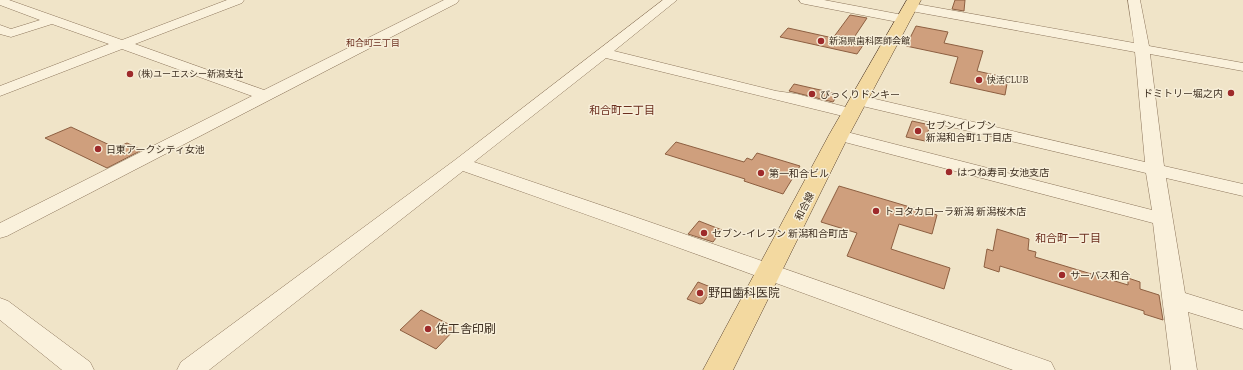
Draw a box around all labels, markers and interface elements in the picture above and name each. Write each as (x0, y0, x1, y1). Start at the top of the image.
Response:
place label: 新潟県歯科医師会館 (829, 35, 910, 46)
marker: 新潟県歯科医師会館 (816, 36, 826, 46)
district label: 和合町三丁目 (346, 37, 400, 48)
place label: (株)ユーエスシー新潟支社 (138, 68, 243, 79)
marker: (株)ユーエスシー新潟支社 (125, 69, 135, 79)
place label: 快活CLUB (987, 74, 1029, 85)
marker: 快活CLUB (974, 75, 984, 85)
place label: ドミトリー堀之内 (1143, 87, 1223, 100)
place label: びっくりドンキー (820, 88, 900, 101)
marker: ドミトリー堀之内 (1226, 88, 1236, 98)
marker: びっくりドンキー (807, 89, 817, 99)
district label: 和合町二丁目 (589, 103, 655, 117)
place label: セブンイレブン 新潟和合町1丁目店 (926, 119, 1012, 144)
marker: セブンイレブン 新潟和合町1丁目店 (913, 126, 923, 136)
place label: 日東アークシティ女池 (106, 143, 205, 156)
marker: 日東アークシティ女池 (93, 144, 103, 154)
place label: はつね寿司 女池支店 (957, 166, 1049, 179)
place label: 第一和合ビル (769, 167, 829, 180)
marker: はつね寿司 女池支店 (944, 167, 954, 177)
marker: 第一和合ビル (756, 168, 766, 178)
street label: 和合線 (792, 190, 817, 223)
place label: トヨタカローラ新潟 新潟桜木店 (884, 205, 1026, 218)
marker: トヨタカローラ新潟 新潟桜木店 (871, 206, 881, 216)
place label: セブン-イレブン 新潟和合町店 (712, 227, 848, 240)
marker: セブン-イレブン 新潟和合町店 (699, 228, 709, 238)
district label: 和合町一丁目 (1035, 231, 1101, 245)
place label: サーパス和合 (1070, 269, 1130, 282)
marker: サーパス和合 (1057, 270, 1067, 280)
place label: 野田歯科医院 (708, 285, 780, 300)
marker: 野田歯科医院 (695, 288, 705, 298)
place label: 佑工舎印刷 (436, 321, 496, 336)
marker: 佑工舎印刷 (423, 324, 433, 334)

